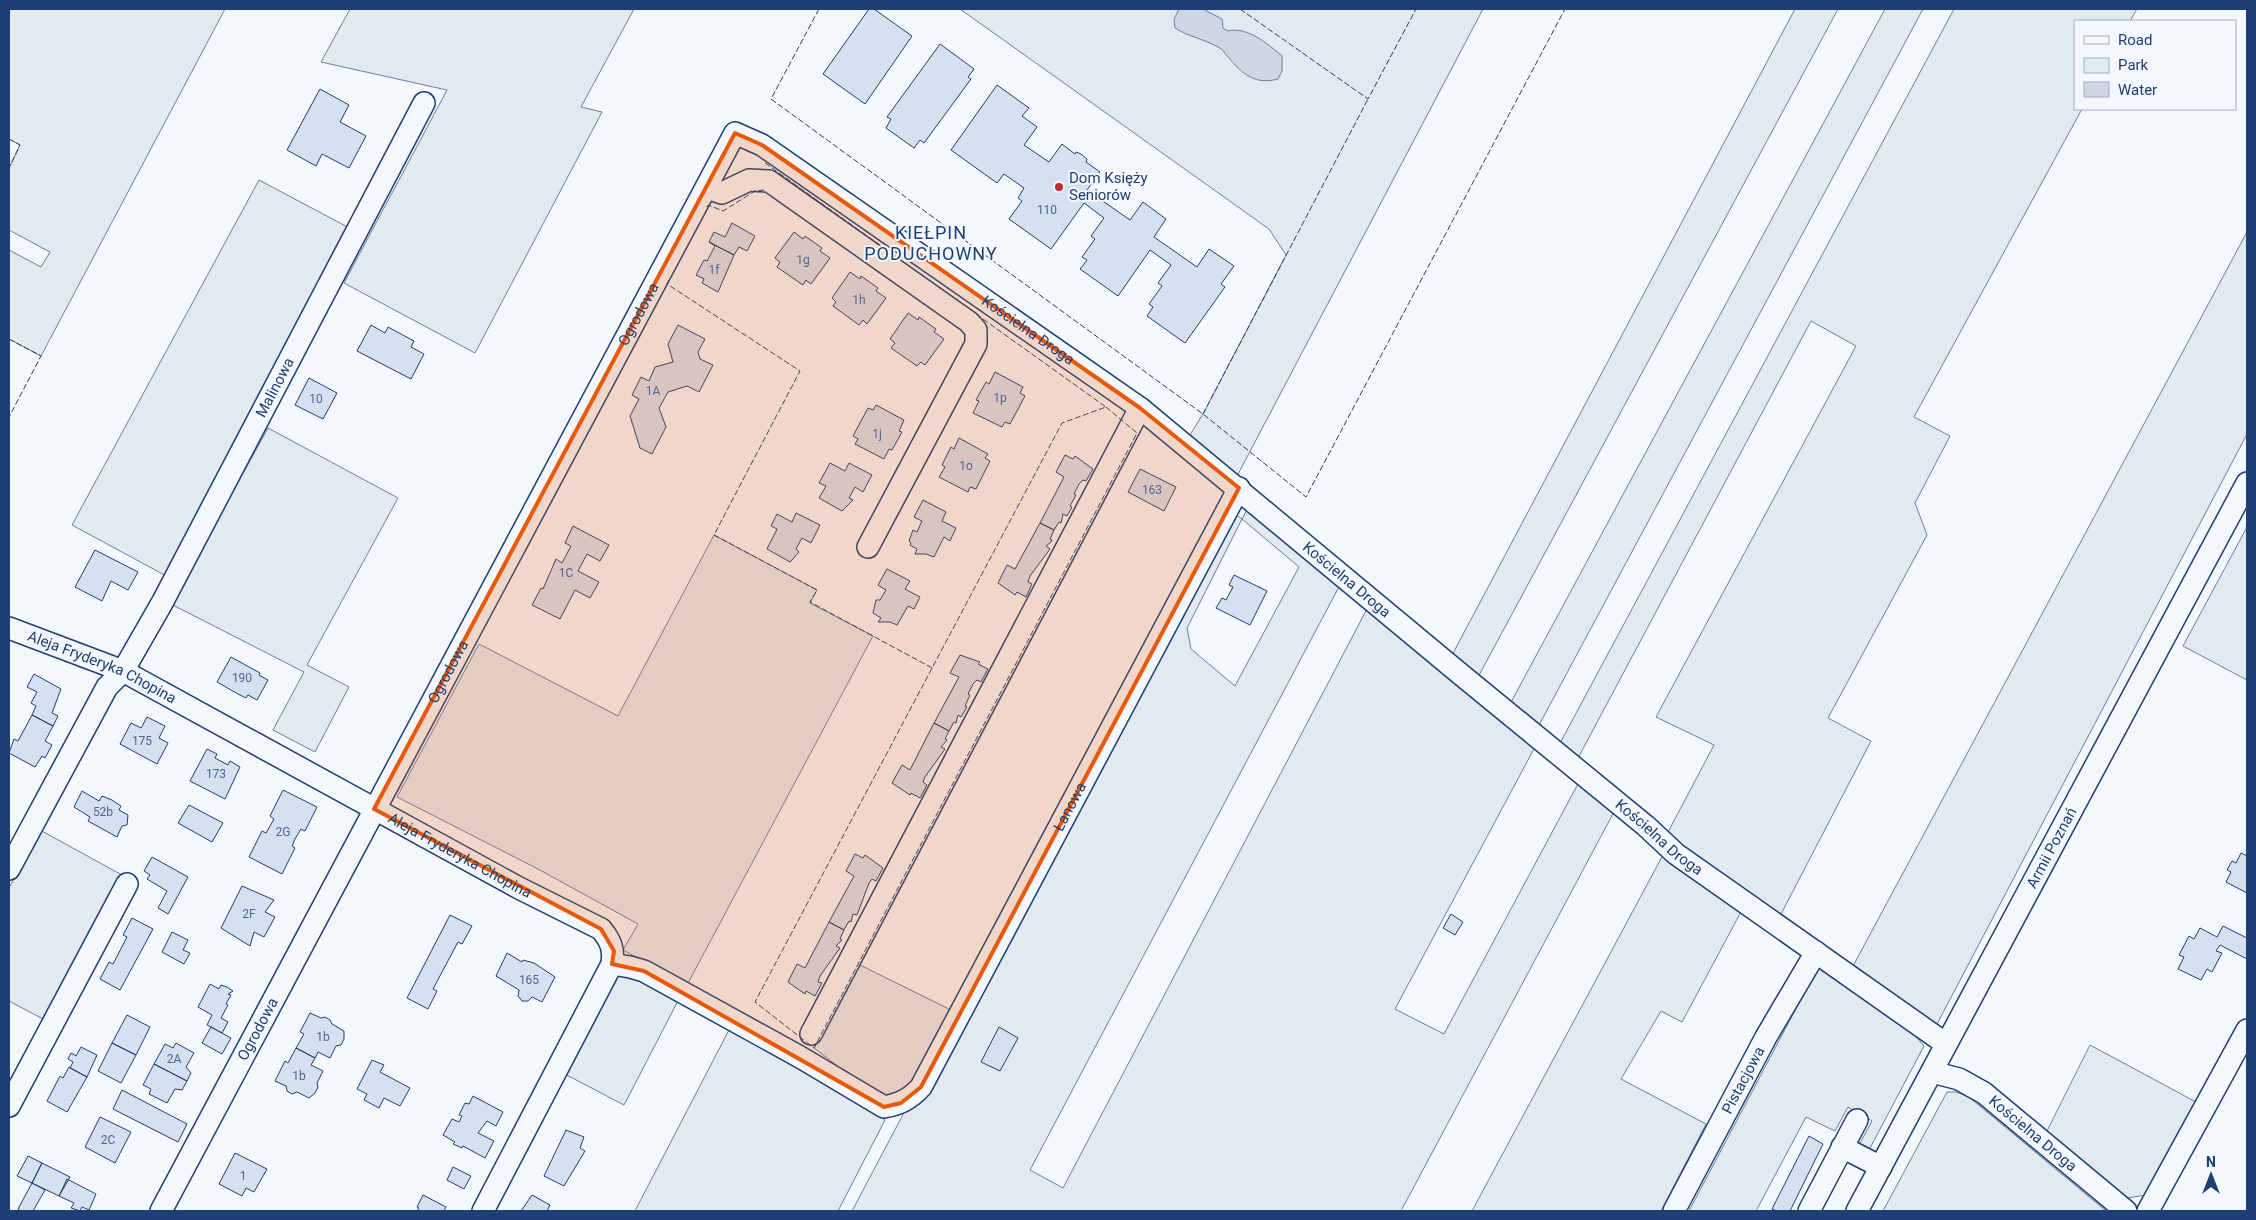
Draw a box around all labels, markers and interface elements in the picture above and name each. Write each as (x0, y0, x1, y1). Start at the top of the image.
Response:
legend (2074, 20, 2236, 110)
text: Road (2118, 31, 2152, 49)
text: Park (2118, 56, 2149, 74)
text: Water (2118, 81, 2157, 99)
place label: Dom Księży Seniorów (1069, 169, 1148, 204)
marker: Dom Księży Seniorów (1053, 181, 1065, 193)
house number: 110 (1037, 203, 1057, 217)
district label: KIEŁPIN PODUCHOWNY (864, 222, 998, 264)
house number: 1g (796, 253, 810, 267)
house number: 1f (709, 263, 720, 277)
street label: Ogrodowa (614, 280, 663, 349)
street label: Kościelna Droga (978, 292, 1078, 369)
house number: 1h (852, 293, 866, 307)
street label: Malinowa (252, 355, 298, 420)
house number: 1A (646, 384, 660, 398)
house number: 1p (993, 391, 1007, 405)
house number: 10 (309, 392, 323, 406)
house number: 1j (872, 427, 882, 441)
house number: 1o (959, 459, 973, 473)
house number: 163 (1142, 483, 1162, 497)
street label: Kościelna Droga (1299, 538, 1394, 621)
house number: 1C (559, 566, 573, 580)
street label: Aleja Fryderyka Chopina (25, 627, 180, 707)
street label: Ogrodowa (424, 637, 472, 706)
house number: 190 (232, 671, 252, 685)
house number: 175 (132, 734, 152, 748)
house number: 173 (206, 767, 226, 781)
street label: Łanowa (1050, 779, 1090, 834)
street label: Kościelna Droga (1612, 796, 1706, 879)
street label: Armii Poznań (2023, 804, 2081, 891)
house number: 52b (93, 805, 113, 819)
street label: Aleja Fryderyka Chopina (385, 809, 535, 902)
house number: 2G (276, 825, 290, 839)
house number: 2F (242, 907, 256, 921)
house number: 165 (519, 973, 539, 987)
street label: Ogrodowa (234, 995, 282, 1064)
house number: 1b (316, 1030, 330, 1044)
street label: Pistacjowa (1718, 1043, 1768, 1117)
house number: 2A (167, 1052, 181, 1066)
house number: 1b (292, 1069, 306, 1083)
street label: Kościelna Droga (1985, 1092, 2080, 1175)
house number: 2C (101, 1133, 115, 1147)
north arrow (2186, 1150, 2236, 1200)
text: N (2206, 1154, 2216, 1170)
house number: 1 (240, 1169, 246, 1183)

